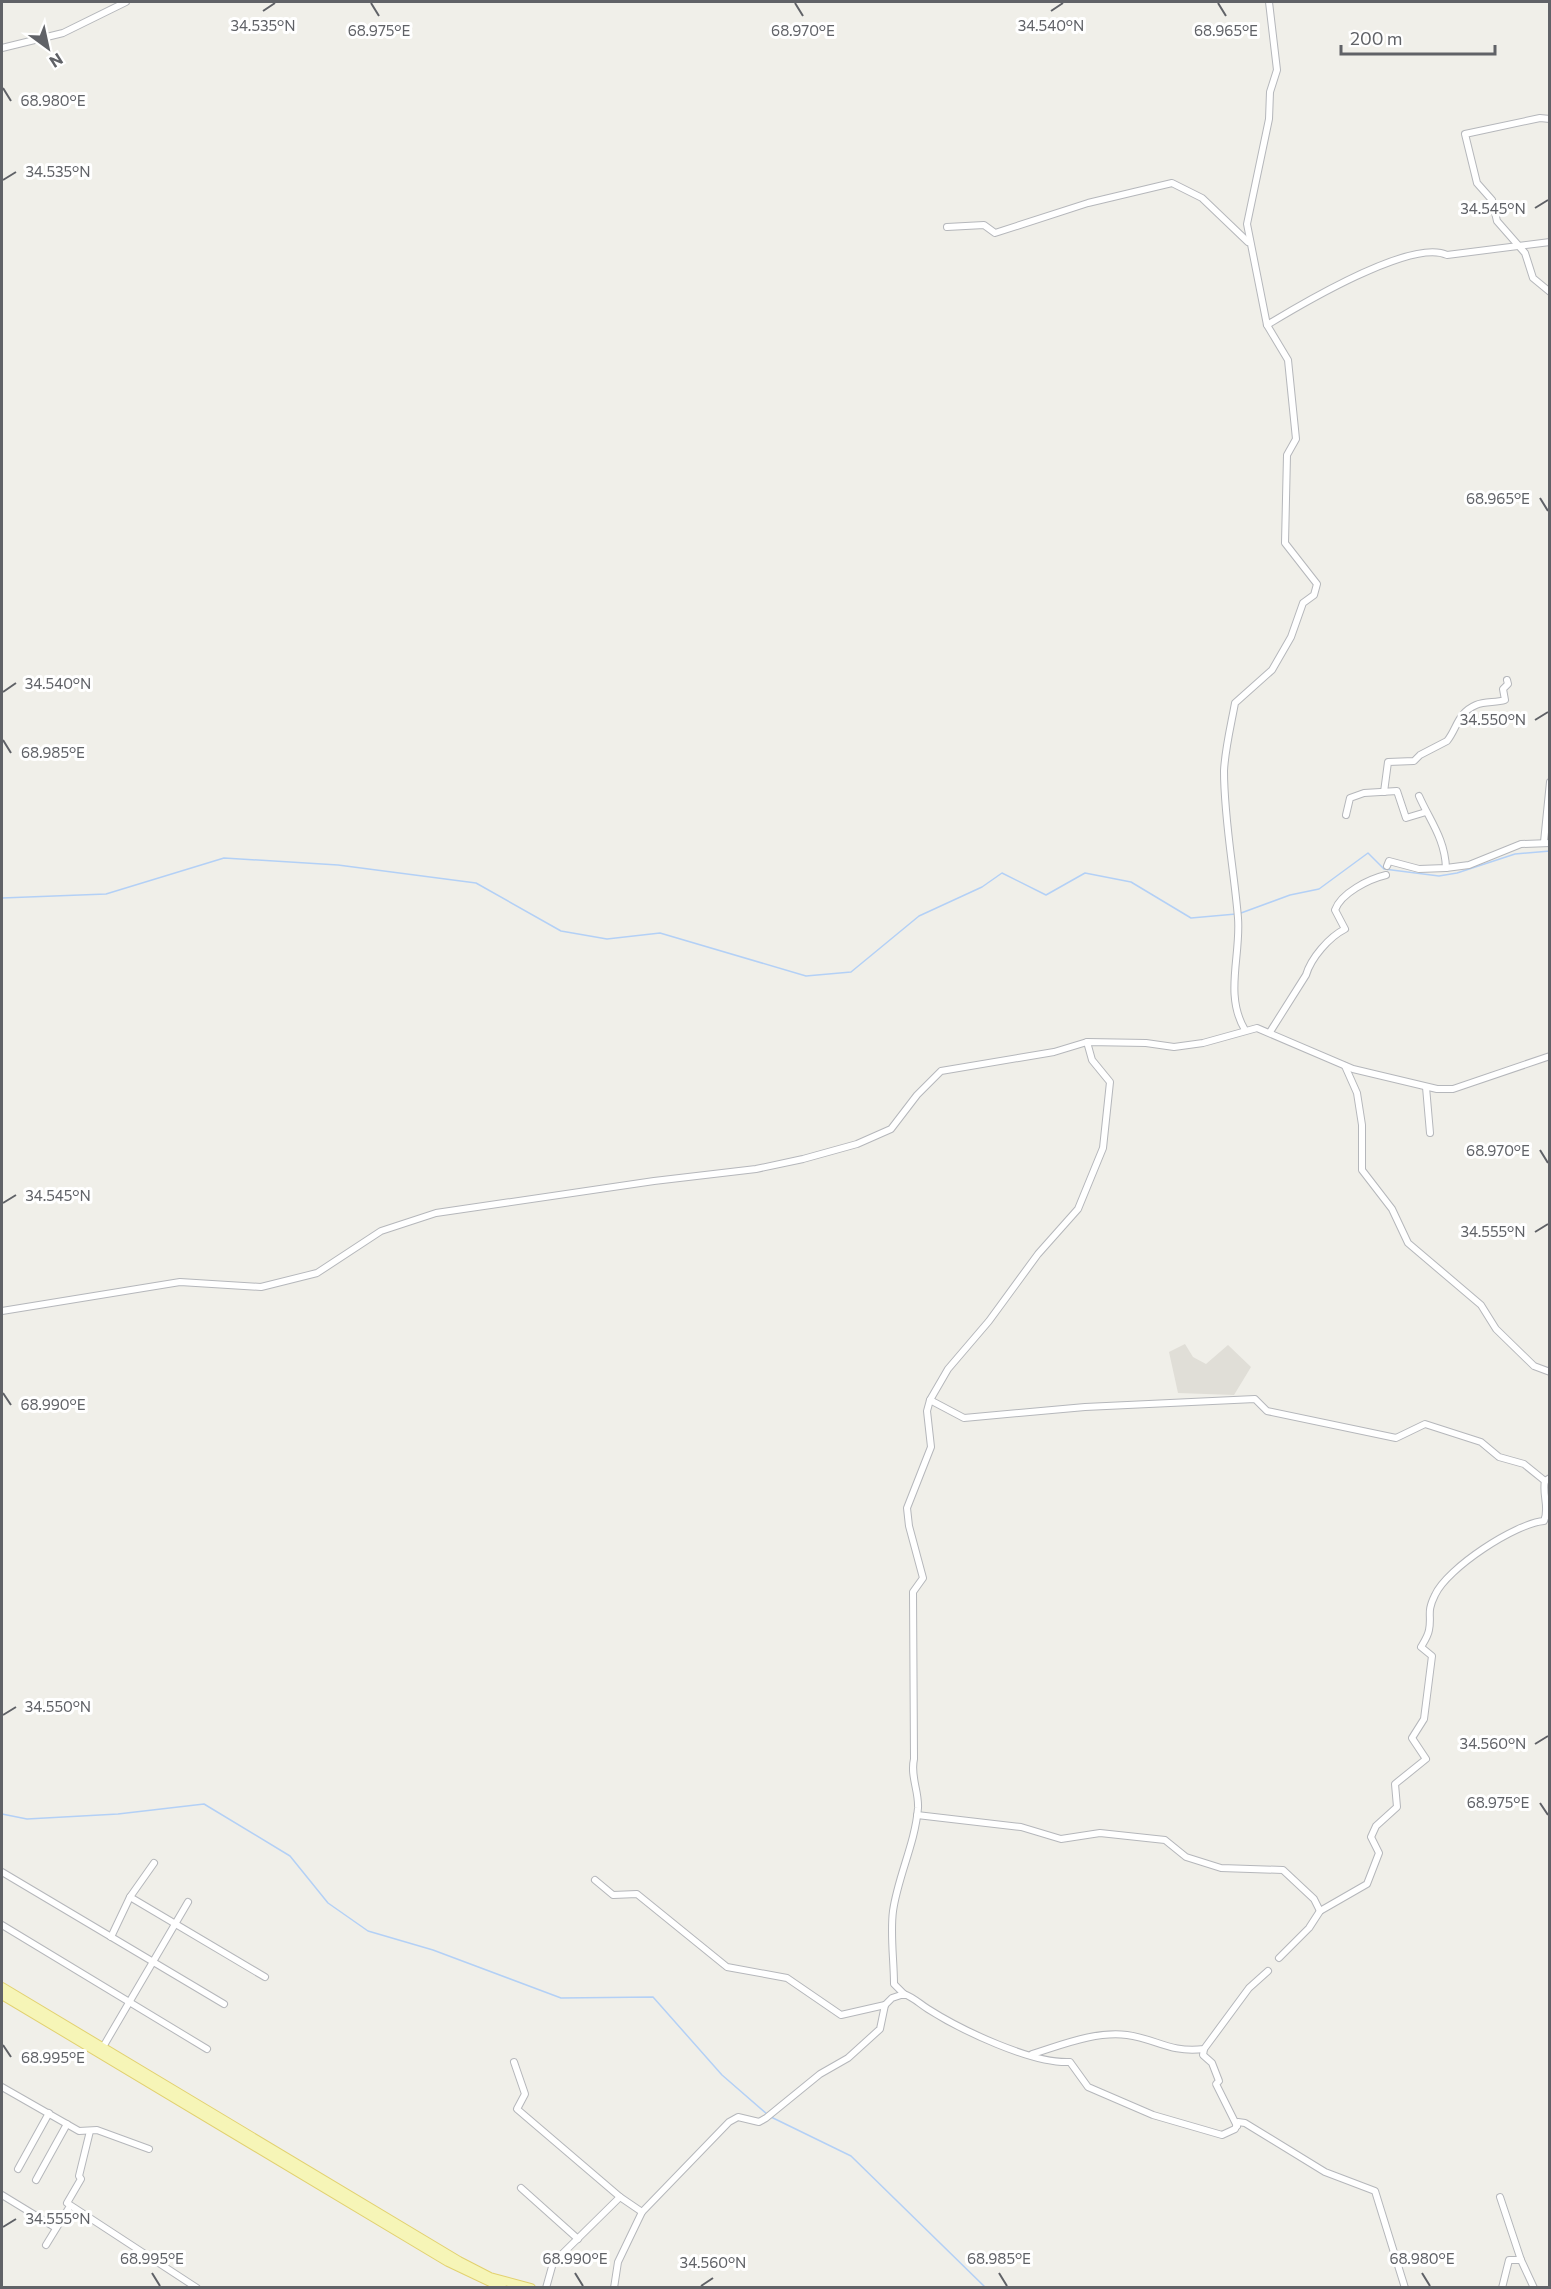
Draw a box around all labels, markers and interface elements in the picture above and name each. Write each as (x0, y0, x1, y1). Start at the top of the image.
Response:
text: 34.535°N (230, 16, 296, 34)
text: 34.540°N (1018, 16, 1084, 34)
north arrow (18, 18, 78, 78)
scale bar (1341, 18, 1496, 56)
text: 68.975°E (348, 21, 410, 39)
text: 68.970°E (771, 21, 835, 39)
text: 68.965°E (1194, 21, 1258, 39)
text: 200 m (1350, 27, 1403, 49)
text: N (46, 50, 67, 72)
text: 68.980°E (20, 91, 86, 109)
text: 34.535°N (25, 162, 91, 180)
text: 34.545°N (1460, 199, 1526, 217)
text: 68.965°E (1466, 489, 1530, 507)
text: 34.540°N (25, 674, 91, 692)
text: 34.550°N (1460, 710, 1526, 728)
text: 68.985°E (21, 743, 85, 761)
text: 68.970°E (1466, 1141, 1530, 1159)
text: 34.545°N (25, 1186, 91, 1204)
text: 34.555°N (1460, 1222, 1526, 1240)
text: 68.990°E (20, 1395, 86, 1413)
text: 34.550°N (25, 1697, 91, 1715)
text: 34.560°N (1460, 1734, 1526, 1752)
text: 68.975°E (1467, 1793, 1529, 1811)
text: 68.995°E (21, 2048, 85, 2066)
text: 34.555°N (25, 2209, 91, 2227)
text: 68.995°E (120, 2249, 184, 2267)
text: 68.990°E (542, 2249, 608, 2267)
text: 68.985°E (967, 2249, 1031, 2267)
text: 68.980°E (1389, 2249, 1455, 2267)
text: 34.560°N (680, 2253, 746, 2271)

